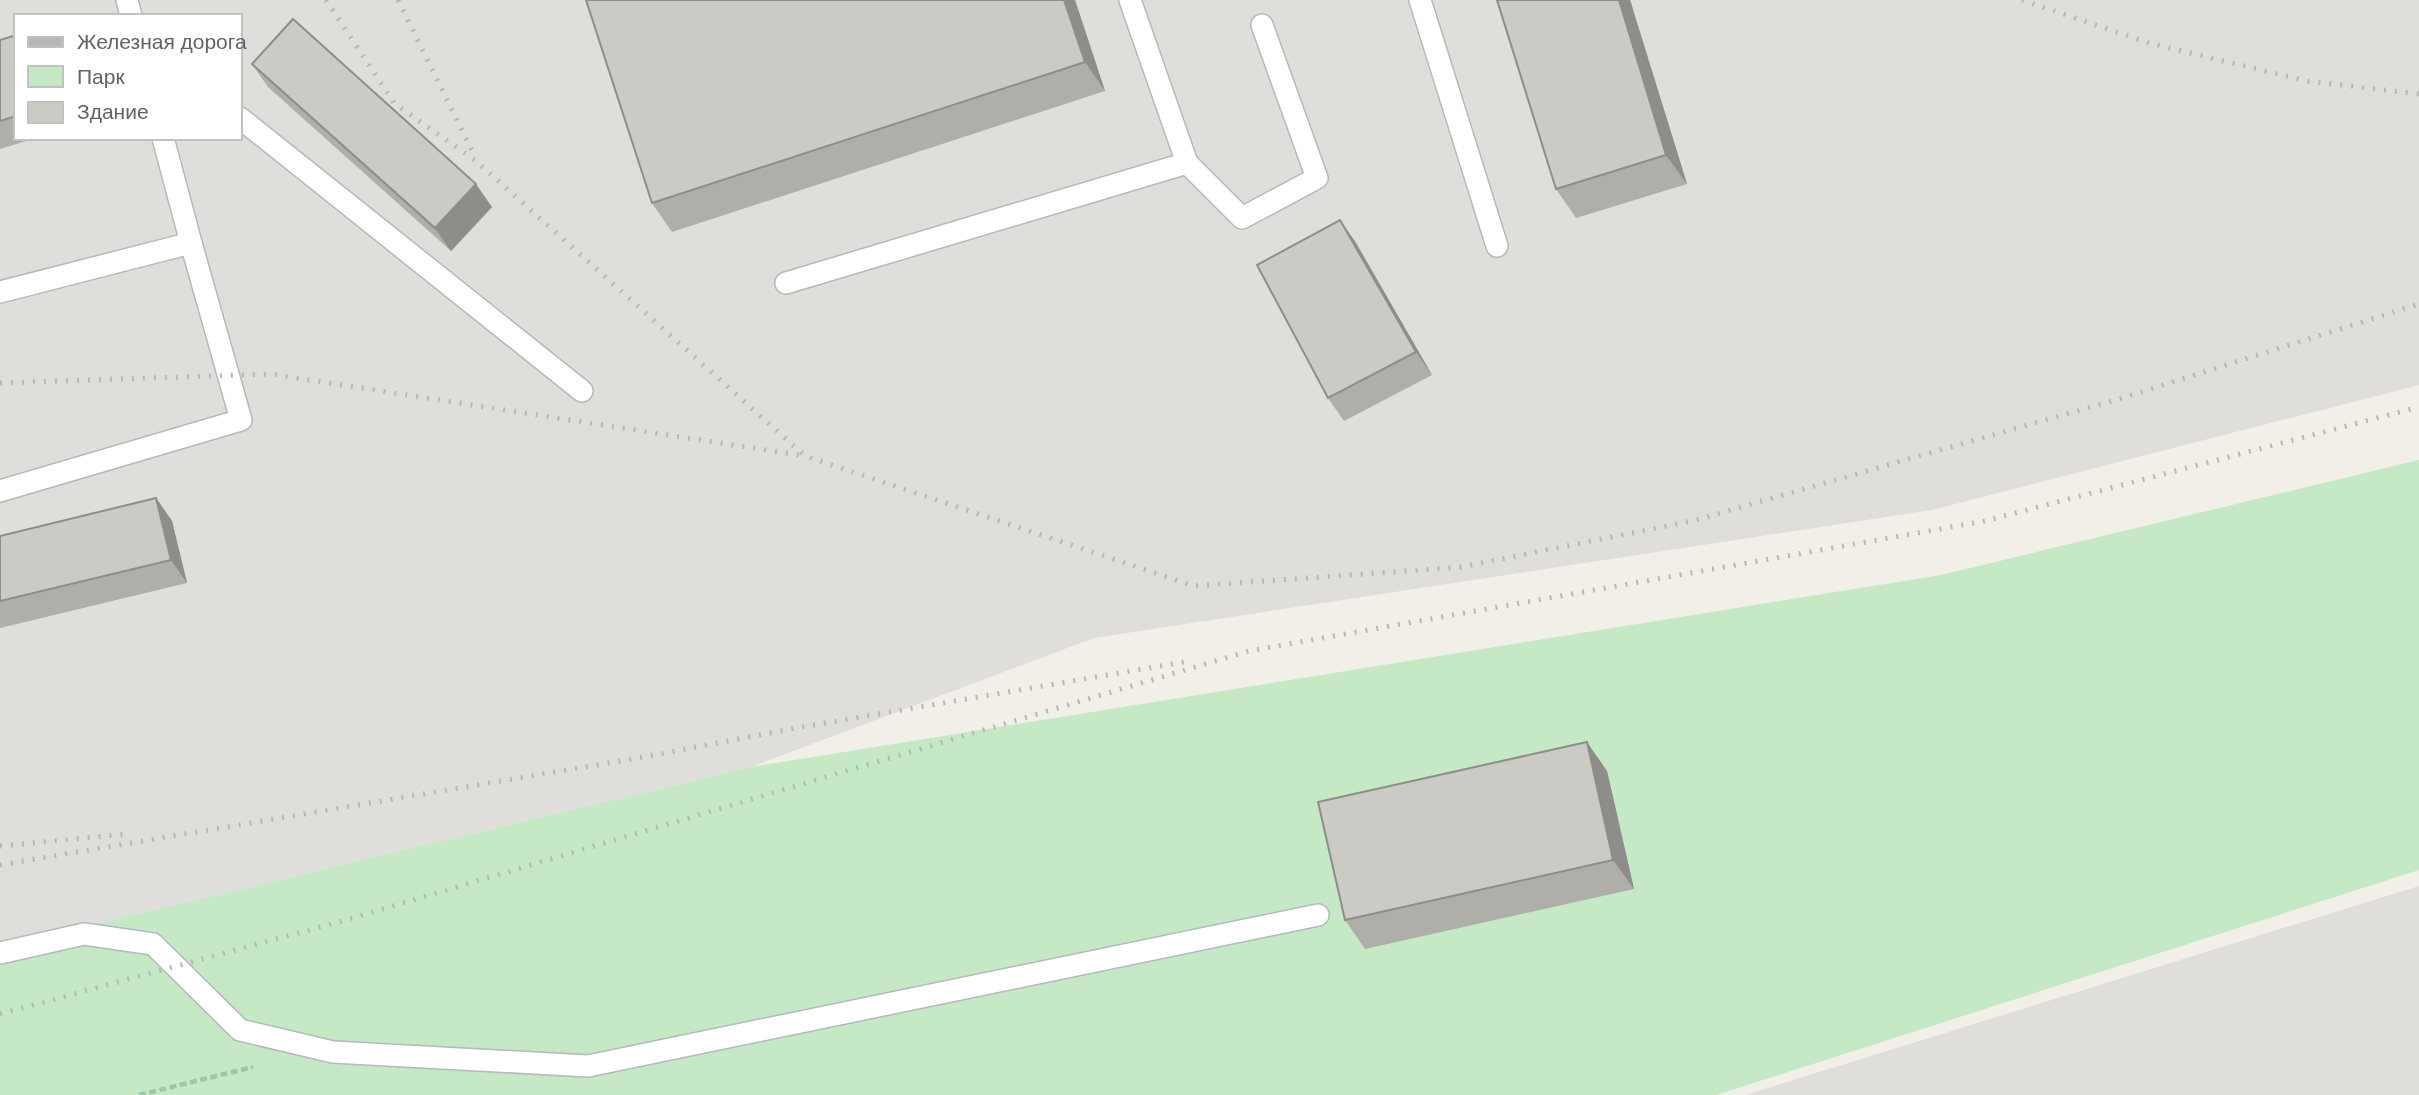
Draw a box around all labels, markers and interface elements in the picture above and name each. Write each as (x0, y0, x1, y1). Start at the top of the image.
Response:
legend (14, 14, 242, 140)
text: Железная дорога (77, 28, 247, 56)
text: Парк (77, 63, 125, 91)
text: Здание (77, 98, 149, 126)

